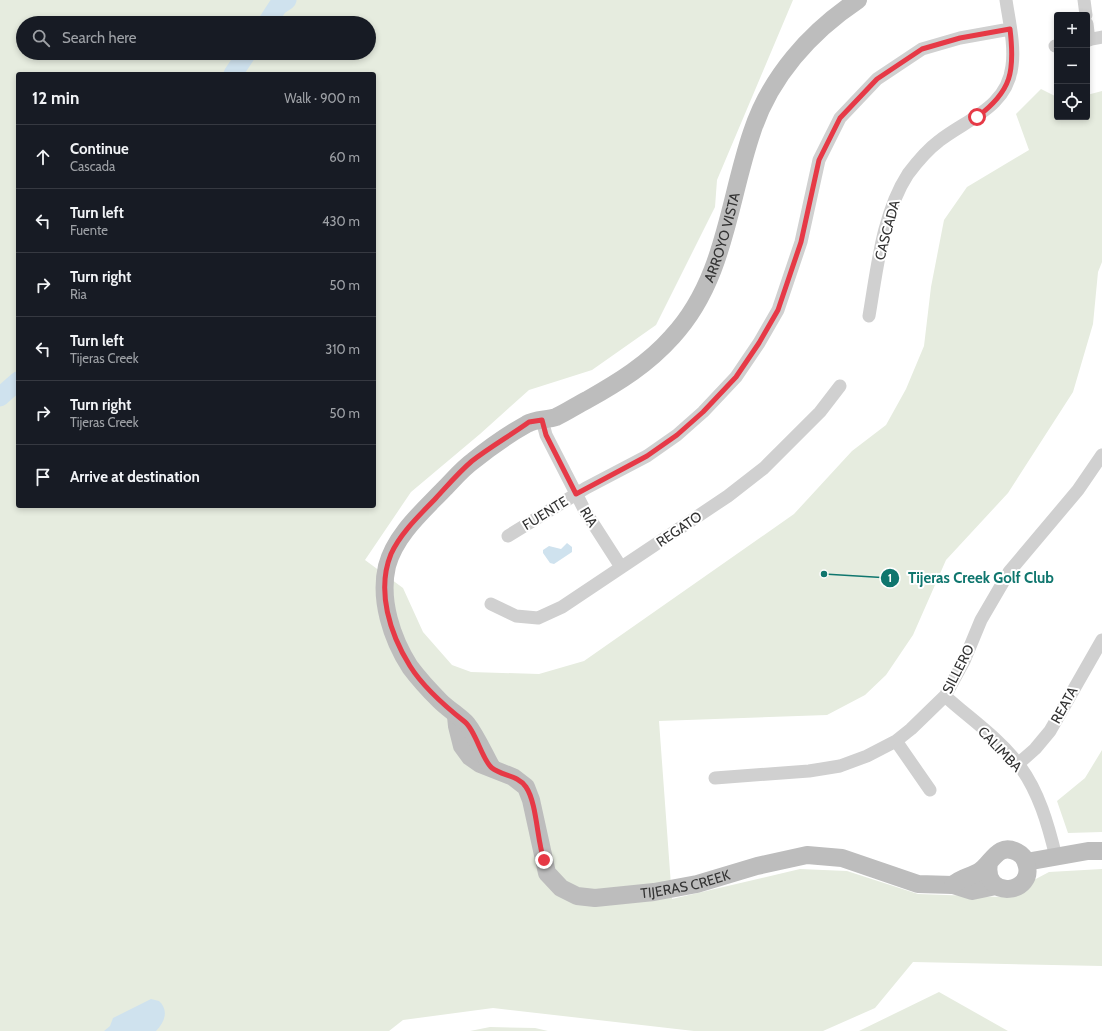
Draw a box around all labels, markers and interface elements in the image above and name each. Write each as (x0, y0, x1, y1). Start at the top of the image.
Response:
map controls (1054, 12, 1090, 120)
button: + (1054, 12, 1090, 48)
search box (16, 16, 376, 60)
icon: search (30, 27, 52, 49)
text: Search here (62, 29, 137, 47)
button: − (1054, 48, 1090, 84)
button: locate (1054, 84, 1090, 120)
text: 12 min (32, 88, 79, 108)
text: Walk · 900 m (284, 90, 360, 106)
route start (968, 108, 986, 126)
text: Continue (70, 140, 129, 158)
icon: ahead (32, 146, 54, 168)
text: 60 m (329, 149, 360, 165)
text: Cascada (70, 158, 115, 174)
street label: ARROYO VISTA (700, 190, 744, 285)
street label: CASCADA (870, 198, 904, 262)
text: Turn left (70, 204, 124, 222)
icon: left (32, 210, 54, 232)
text: 430 m (322, 213, 360, 229)
text: Fuente (70, 222, 108, 238)
text: Turn right (70, 268, 131, 286)
icon: right (32, 274, 54, 296)
text: 50 m (330, 277, 360, 293)
text: Ria (70, 286, 87, 302)
text: Turn left (70, 332, 124, 350)
icon: left (32, 338, 54, 360)
text: 310 m (325, 341, 360, 357)
text: Tijeras Creek (70, 350, 139, 366)
text: Turn right (70, 396, 131, 414)
icon: right (32, 402, 54, 424)
text: 50 m (330, 405, 360, 421)
text: Tijeras Creek (70, 414, 139, 430)
icon: arrive (32, 466, 54, 488)
text: Arrive at destination (70, 468, 200, 486)
street label: FUENTE (519, 492, 571, 534)
street label: RIA (576, 504, 602, 531)
street label: REGATO (653, 507, 705, 551)
callout: Tijeras Creek Golf Club (880, 565, 1062, 592)
text: Tijeras Creek Golf Club (908, 569, 1054, 587)
text: 1 (888, 570, 892, 585)
street label: SILLERO (938, 641, 978, 697)
street label: REATA (1047, 683, 1082, 727)
street label: CALIMBA (974, 723, 1026, 776)
route end (535, 851, 553, 869)
street label: TIJERAS CREEK (640, 866, 732, 902)

